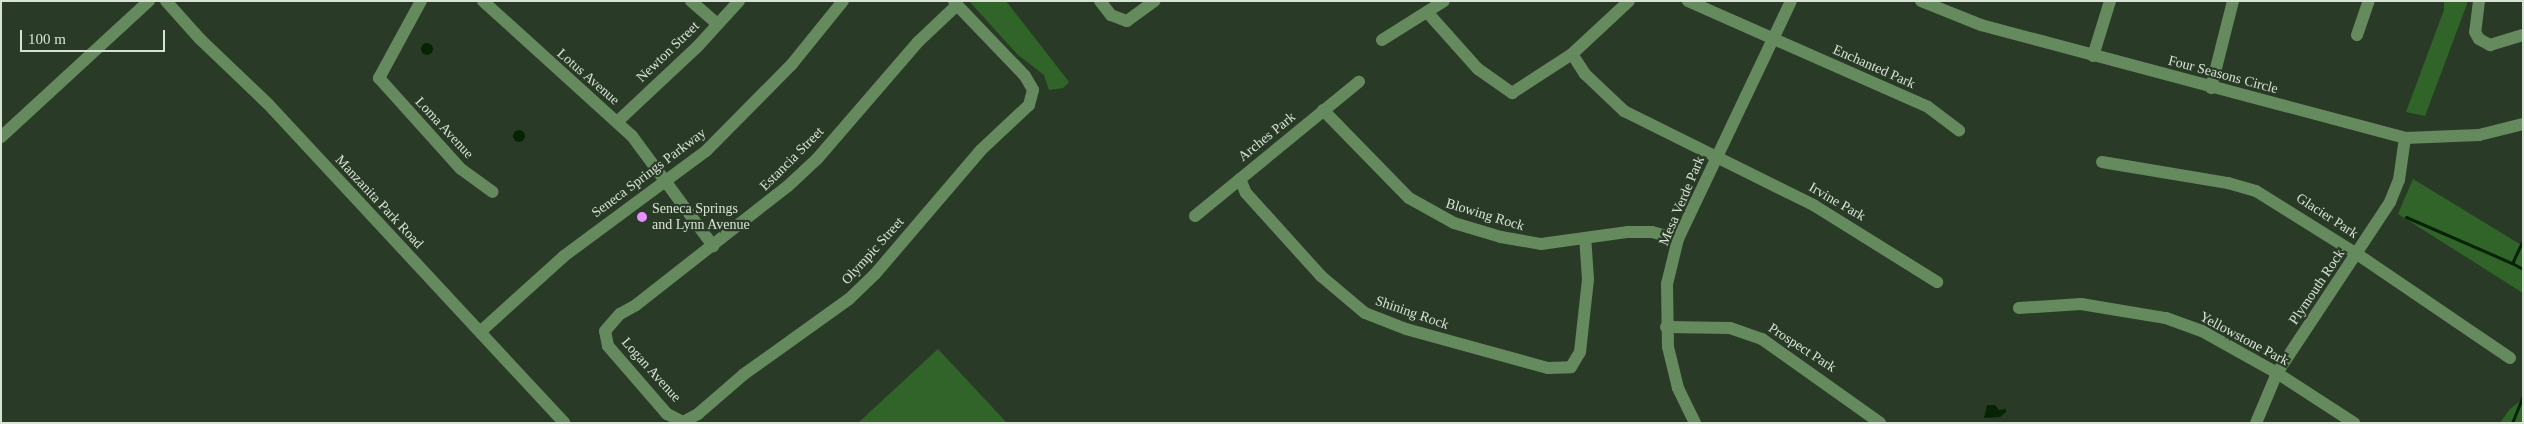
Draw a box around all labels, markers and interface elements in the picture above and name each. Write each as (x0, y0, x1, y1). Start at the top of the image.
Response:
street label: Newton Street (633, 18, 703, 86)
scale bar (22, 20, 168, 52)
text: 100 m (28, 31, 66, 47)
street label: Enchanted Park (1830, 41, 1918, 93)
street label: Lotus Avenue (553, 45, 623, 109)
street label: Four Seasons Circle (2166, 52, 2280, 98)
street label: Loma Avenue (411, 94, 477, 162)
street label: Arches Park (1235, 109, 1299, 165)
street label: Estancia Street (757, 124, 827, 194)
street label: Seneca Springs Parkway (589, 125, 709, 221)
street label: Manzanita Park Road (331, 152, 427, 252)
street label: Mesa Verde Park (1656, 154, 1708, 248)
street label: Irvine Park (1806, 179, 1868, 225)
street label: Glacier Park (2293, 190, 2361, 242)
street label: Blowing Rock (1444, 195, 1526, 235)
place label: Seneca Springs and Lynn Avenue (652, 201, 750, 233)
marker: Seneca Springs and Lynn Avenue (636, 211, 648, 223)
street label: Olympic Street (838, 214, 908, 288)
street label: Plymouth Rock (2286, 246, 2348, 328)
street label: Shining Rock (1373, 293, 1451, 333)
street label: Yellowstone Park (2197, 308, 2291, 370)
street label: Prospect Park (1765, 320, 1839, 376)
street label: Logan Avenue (617, 334, 685, 406)

